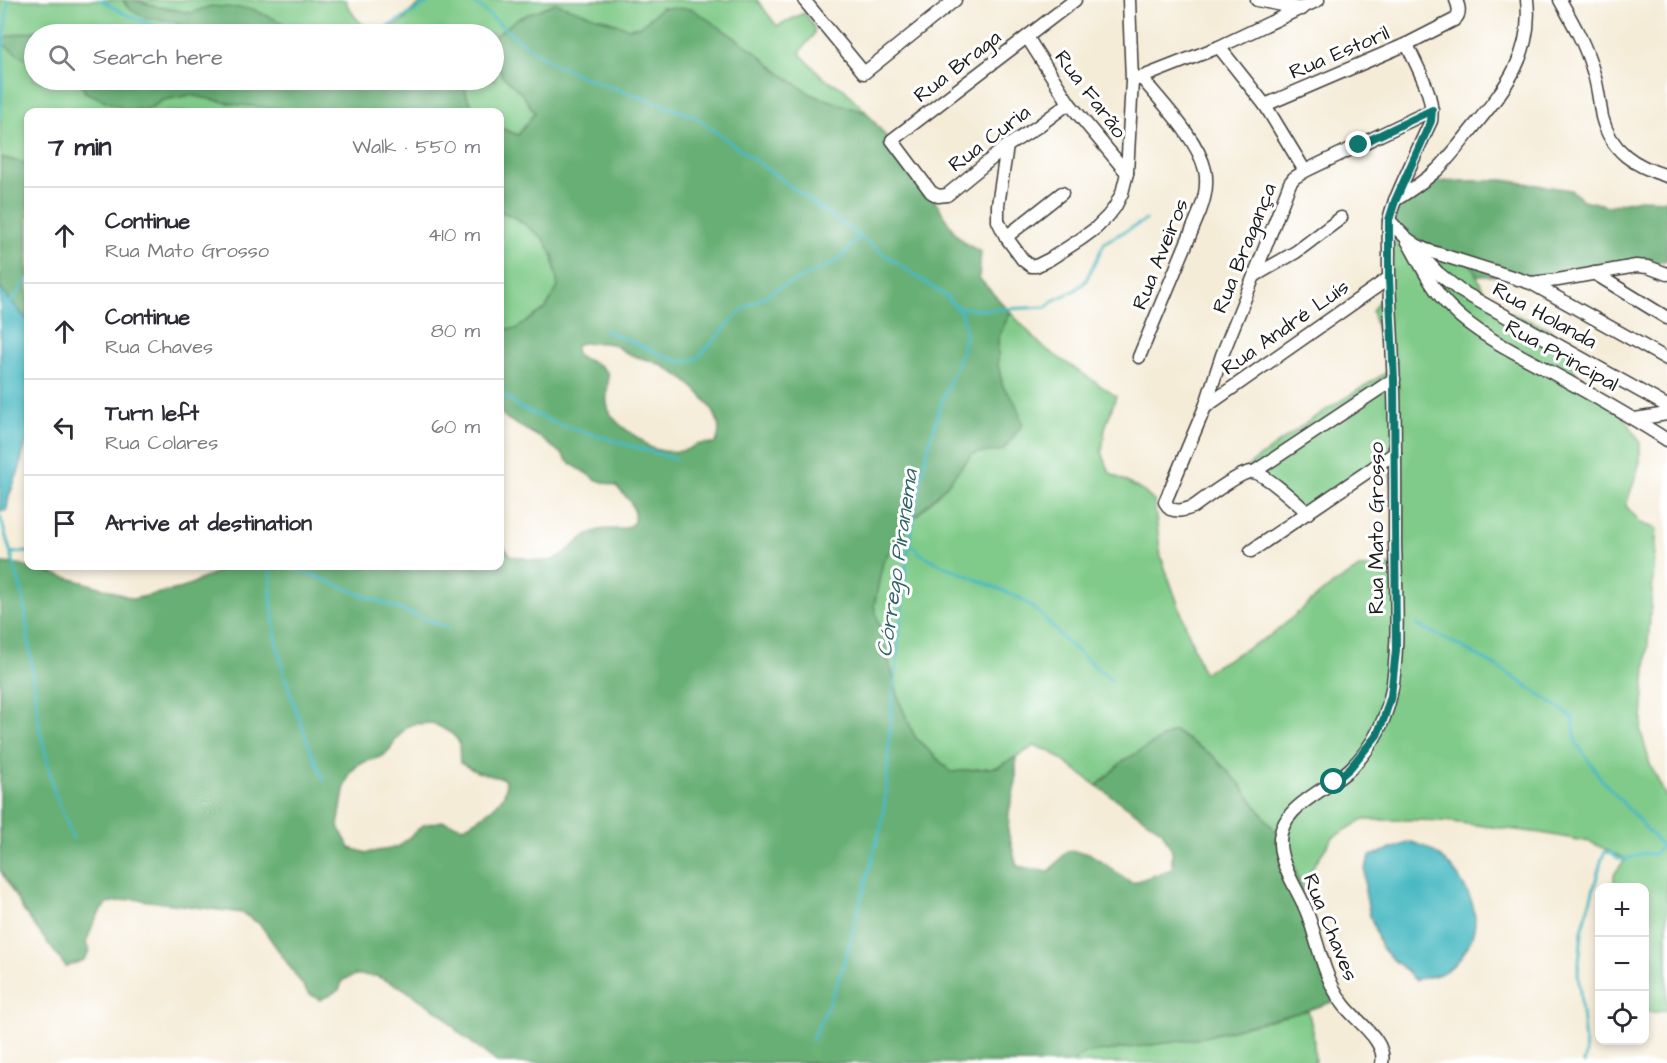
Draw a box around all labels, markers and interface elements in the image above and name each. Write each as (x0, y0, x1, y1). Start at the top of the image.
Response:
street label: Rua Estoril (1285, 18, 1394, 87)
street label: Rua Braga (908, 23, 1008, 111)
search box (24, 24, 504, 90)
icon: search (45, 41, 78, 74)
text: Search here (93, 42, 223, 73)
street label: Rua Farão (1048, 44, 1134, 145)
street label: Rua Curia (942, 98, 1036, 179)
text: 7 min (48, 129, 112, 165)
route end (1345, 131, 1371, 157)
text: Walk · 550 m (352, 133, 480, 161)
street label: Rua Bragança (1205, 179, 1286, 318)
street label: Rua Aveiros (1125, 194, 1196, 314)
text: Continue (105, 206, 190, 237)
icon: ahead (48, 219, 81, 252)
text: 410 m (428, 221, 480, 249)
text: Rua Mato Grosso (105, 237, 269, 265)
street label: Rua André Luís (1216, 273, 1355, 382)
street label: Rua Holanda (1487, 275, 1602, 356)
text: Continue (105, 302, 190, 333)
street label: Rua Principal (1499, 312, 1624, 399)
icon: ahead (48, 315, 81, 348)
text: 80 m (431, 317, 480, 345)
text: Rua Chaves (105, 333, 213, 361)
text: Turn left (105, 398, 199, 429)
icon: left (48, 411, 81, 444)
text: 60 m (431, 413, 480, 441)
text: Rua Colares (105, 429, 218, 457)
street label: Rua Mato Grosso (1362, 442, 1391, 614)
water label: Córrego Piranema (869, 466, 927, 659)
icon: arrive (48, 507, 81, 540)
text: Arrive at destination (105, 508, 312, 539)
route start (1320, 768, 1346, 794)
street label: Rua Chaves (1296, 869, 1365, 985)
map controls (1595, 883, 1649, 1045)
button: + (1595, 883, 1649, 937)
button: − (1595, 937, 1649, 991)
button: locate (1595, 991, 1649, 1045)

